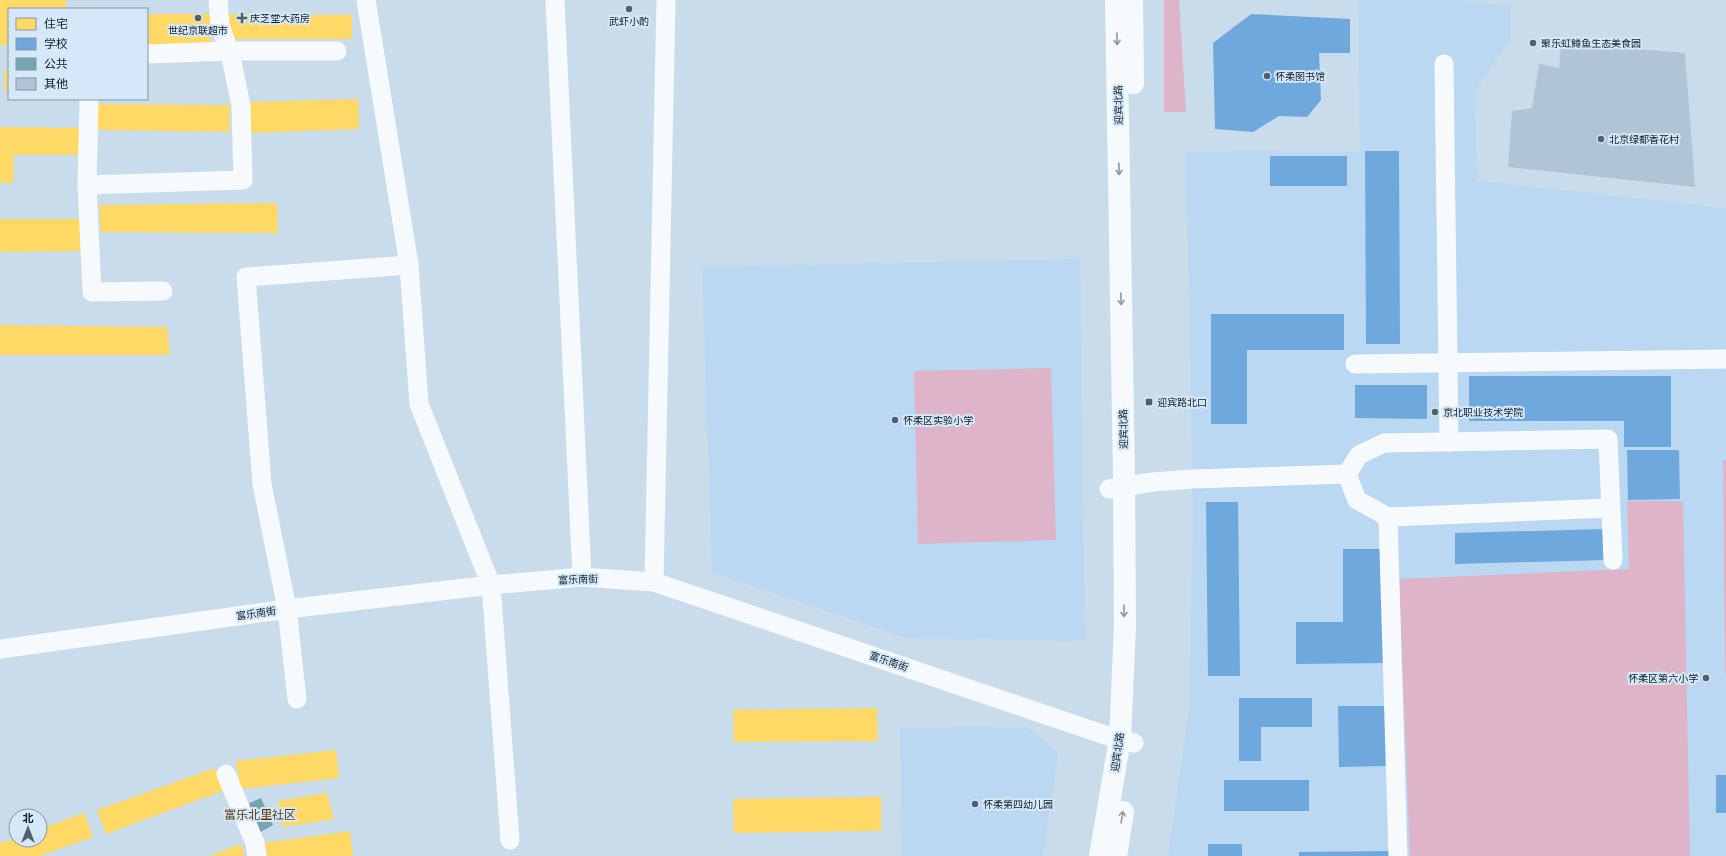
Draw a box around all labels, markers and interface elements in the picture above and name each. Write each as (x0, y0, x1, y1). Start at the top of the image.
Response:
marker: 武虾小酌 (624, 4, 634, 14)
legend (8, 8, 148, 100)
place label: 庆芝堂大药房 (250, 11, 310, 25)
marker: 世纪京联超市 (193, 13, 203, 23)
marker: 庆芝堂大药房 (237, 13, 247, 23)
place label: 武虾小酌 (609, 14, 649, 28)
text: 住宅 (44, 15, 68, 31)
place label: 世纪京联超市 (168, 23, 228, 37)
one-way arrow (1113, 32, 1121, 45)
text: 学校 (44, 35, 68, 51)
place label: 聚乐虹鳟鱼生态美食园 (1541, 36, 1641, 50)
marker: 聚乐虹鳟鱼生态美食园 (1528, 38, 1538, 48)
text: 公共 (44, 55, 68, 71)
place label: 怀柔图书馆 (1275, 69, 1325, 83)
marker: 怀柔图书馆 (1262, 71, 1272, 81)
text: 其他 (44, 75, 68, 91)
street label: 迎宾北路 (1111, 85, 1125, 125)
place label: 北京绿都香花村 (1609, 132, 1679, 146)
marker: 北京绿都香花村 (1596, 134, 1606, 144)
one-way arrow (1115, 162, 1123, 175)
one-way arrow (1117, 292, 1125, 305)
place label: 迎宾路北口 (1157, 395, 1207, 409)
marker: 迎宾路北口 (1144, 397, 1154, 407)
place label: 京北职业技术学院 (1443, 405, 1523, 419)
marker: 京北职业技术学院 (1430, 407, 1440, 417)
street label: 迎宾北路 (1116, 409, 1130, 449)
place label: 怀柔区实验小学 (903, 413, 973, 427)
marker: 怀柔区实验小学 (890, 415, 900, 425)
street label: 富乐南街 (558, 571, 598, 587)
street label: 富乐南街 (235, 603, 277, 623)
one-way arrow (1120, 604, 1128, 617)
street label: 富乐南街 (868, 648, 910, 674)
place label: 怀柔区第六小学 (1628, 671, 1698, 685)
marker: 怀柔区第六小学 (1701, 673, 1711, 683)
street label: 迎宾北路 (1107, 731, 1127, 773)
place label: 怀柔第四幼儿园 (983, 797, 1053, 811)
marker: 怀柔第四幼儿园 (970, 799, 980, 809)
district label: 富乐北里社区 (224, 806, 296, 822)
north arrow (8, 808, 48, 848)
text: 北 (23, 810, 34, 825)
one-way arrow (1118, 811, 1126, 824)

